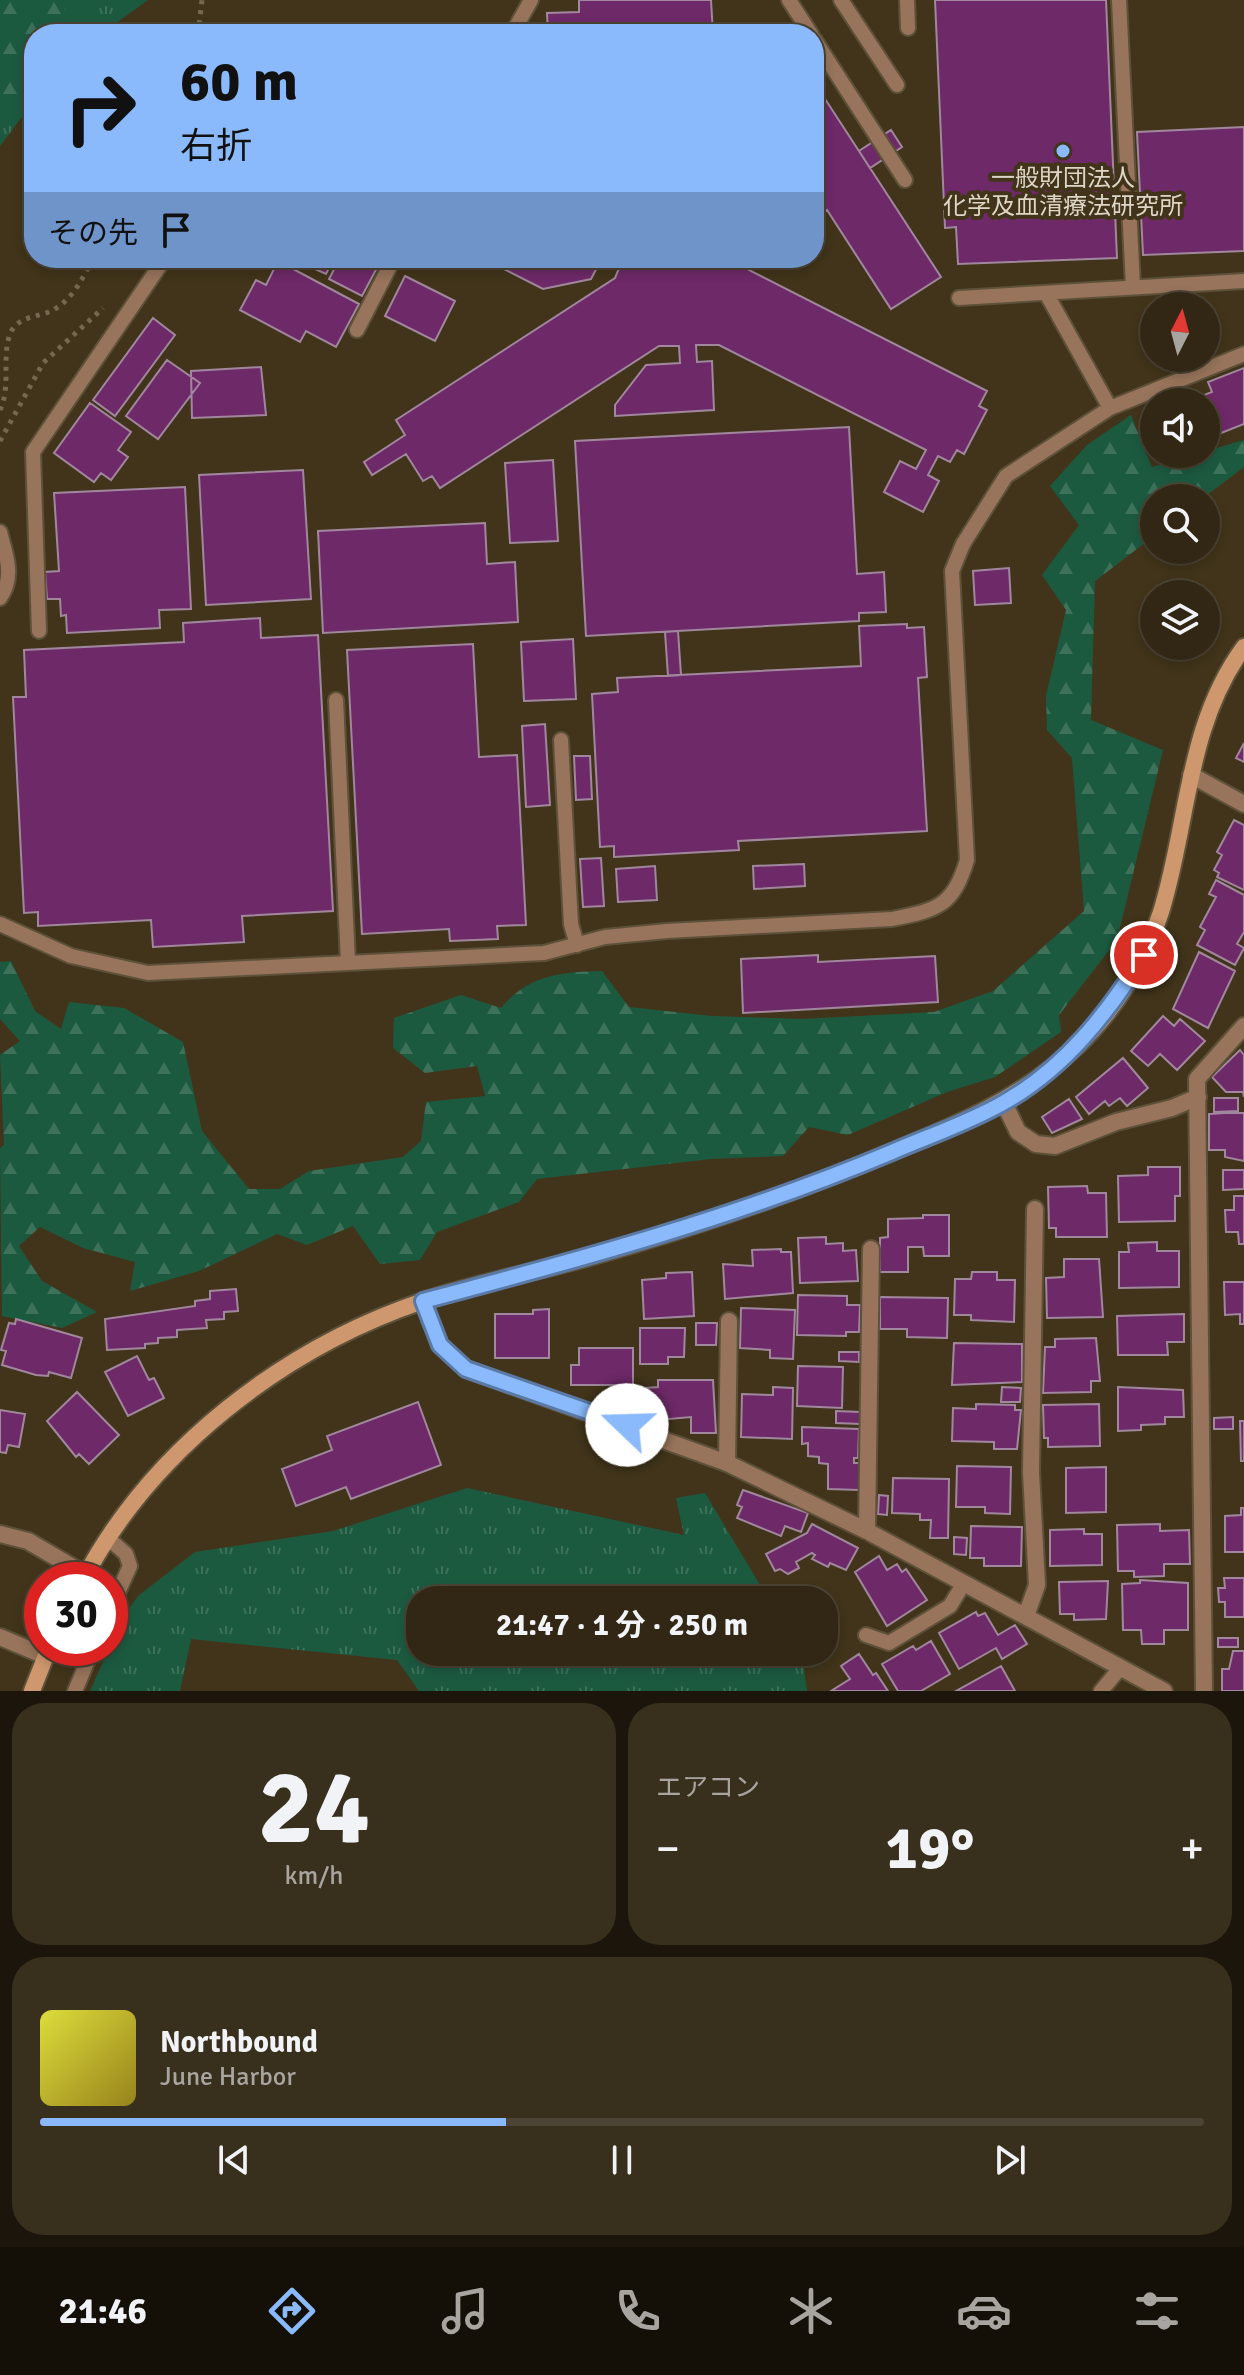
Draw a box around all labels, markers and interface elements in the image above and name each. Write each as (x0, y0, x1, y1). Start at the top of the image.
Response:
text: 60 m (180, 47, 298, 116)
icon: right (48, 56, 152, 160)
text: 右折 (180, 124, 252, 169)
marker: 一般財団法人 化学及血清療法研究所 (1054, 142, 1072, 160)
place label: 一般財団法人 化学及血清療法研究所 (943, 163, 1183, 221)
icon: arrive (154, 208, 198, 252)
text: その先 (48, 215, 138, 252)
north arrow (1140, 292, 1220, 372)
map controls (1140, 292, 1220, 660)
button: sound (1140, 388, 1220, 468)
button: search (1140, 484, 1220, 564)
button: layers (1140, 580, 1220, 660)
pin (1110, 921, 1178, 989)
icon: arrive (1122, 933, 1166, 977)
position arrow (585, 1383, 669, 1467)
speed limit sign: 30 (24, 1562, 128, 1666)
text: 21:47 · 1 分 · 250 m (496, 1607, 748, 1644)
text: 24 (258, 1744, 370, 1872)
text: エアコン (656, 1772, 760, 1804)
text: 19° (886, 1812, 974, 1886)
text: − (656, 1822, 680, 1876)
text: + (1180, 1822, 1204, 1876)
text: km/h (285, 1860, 343, 1892)
text: Northbound (160, 2024, 318, 2061)
text: June Harbor (160, 2061, 296, 2093)
icon: previous (212, 2138, 256, 2182)
icon: pause (600, 2138, 644, 2182)
icon: next (988, 2138, 1032, 2182)
icon: directions (264, 2283, 320, 2339)
icon: music (437, 2283, 493, 2339)
icon: phone (610, 2283, 666, 2339)
icon: climate (783, 2283, 839, 2339)
icon: car (956, 2283, 1012, 2339)
icon: filters (1129, 2283, 1185, 2339)
text: 21:46 (59, 2289, 147, 2334)

